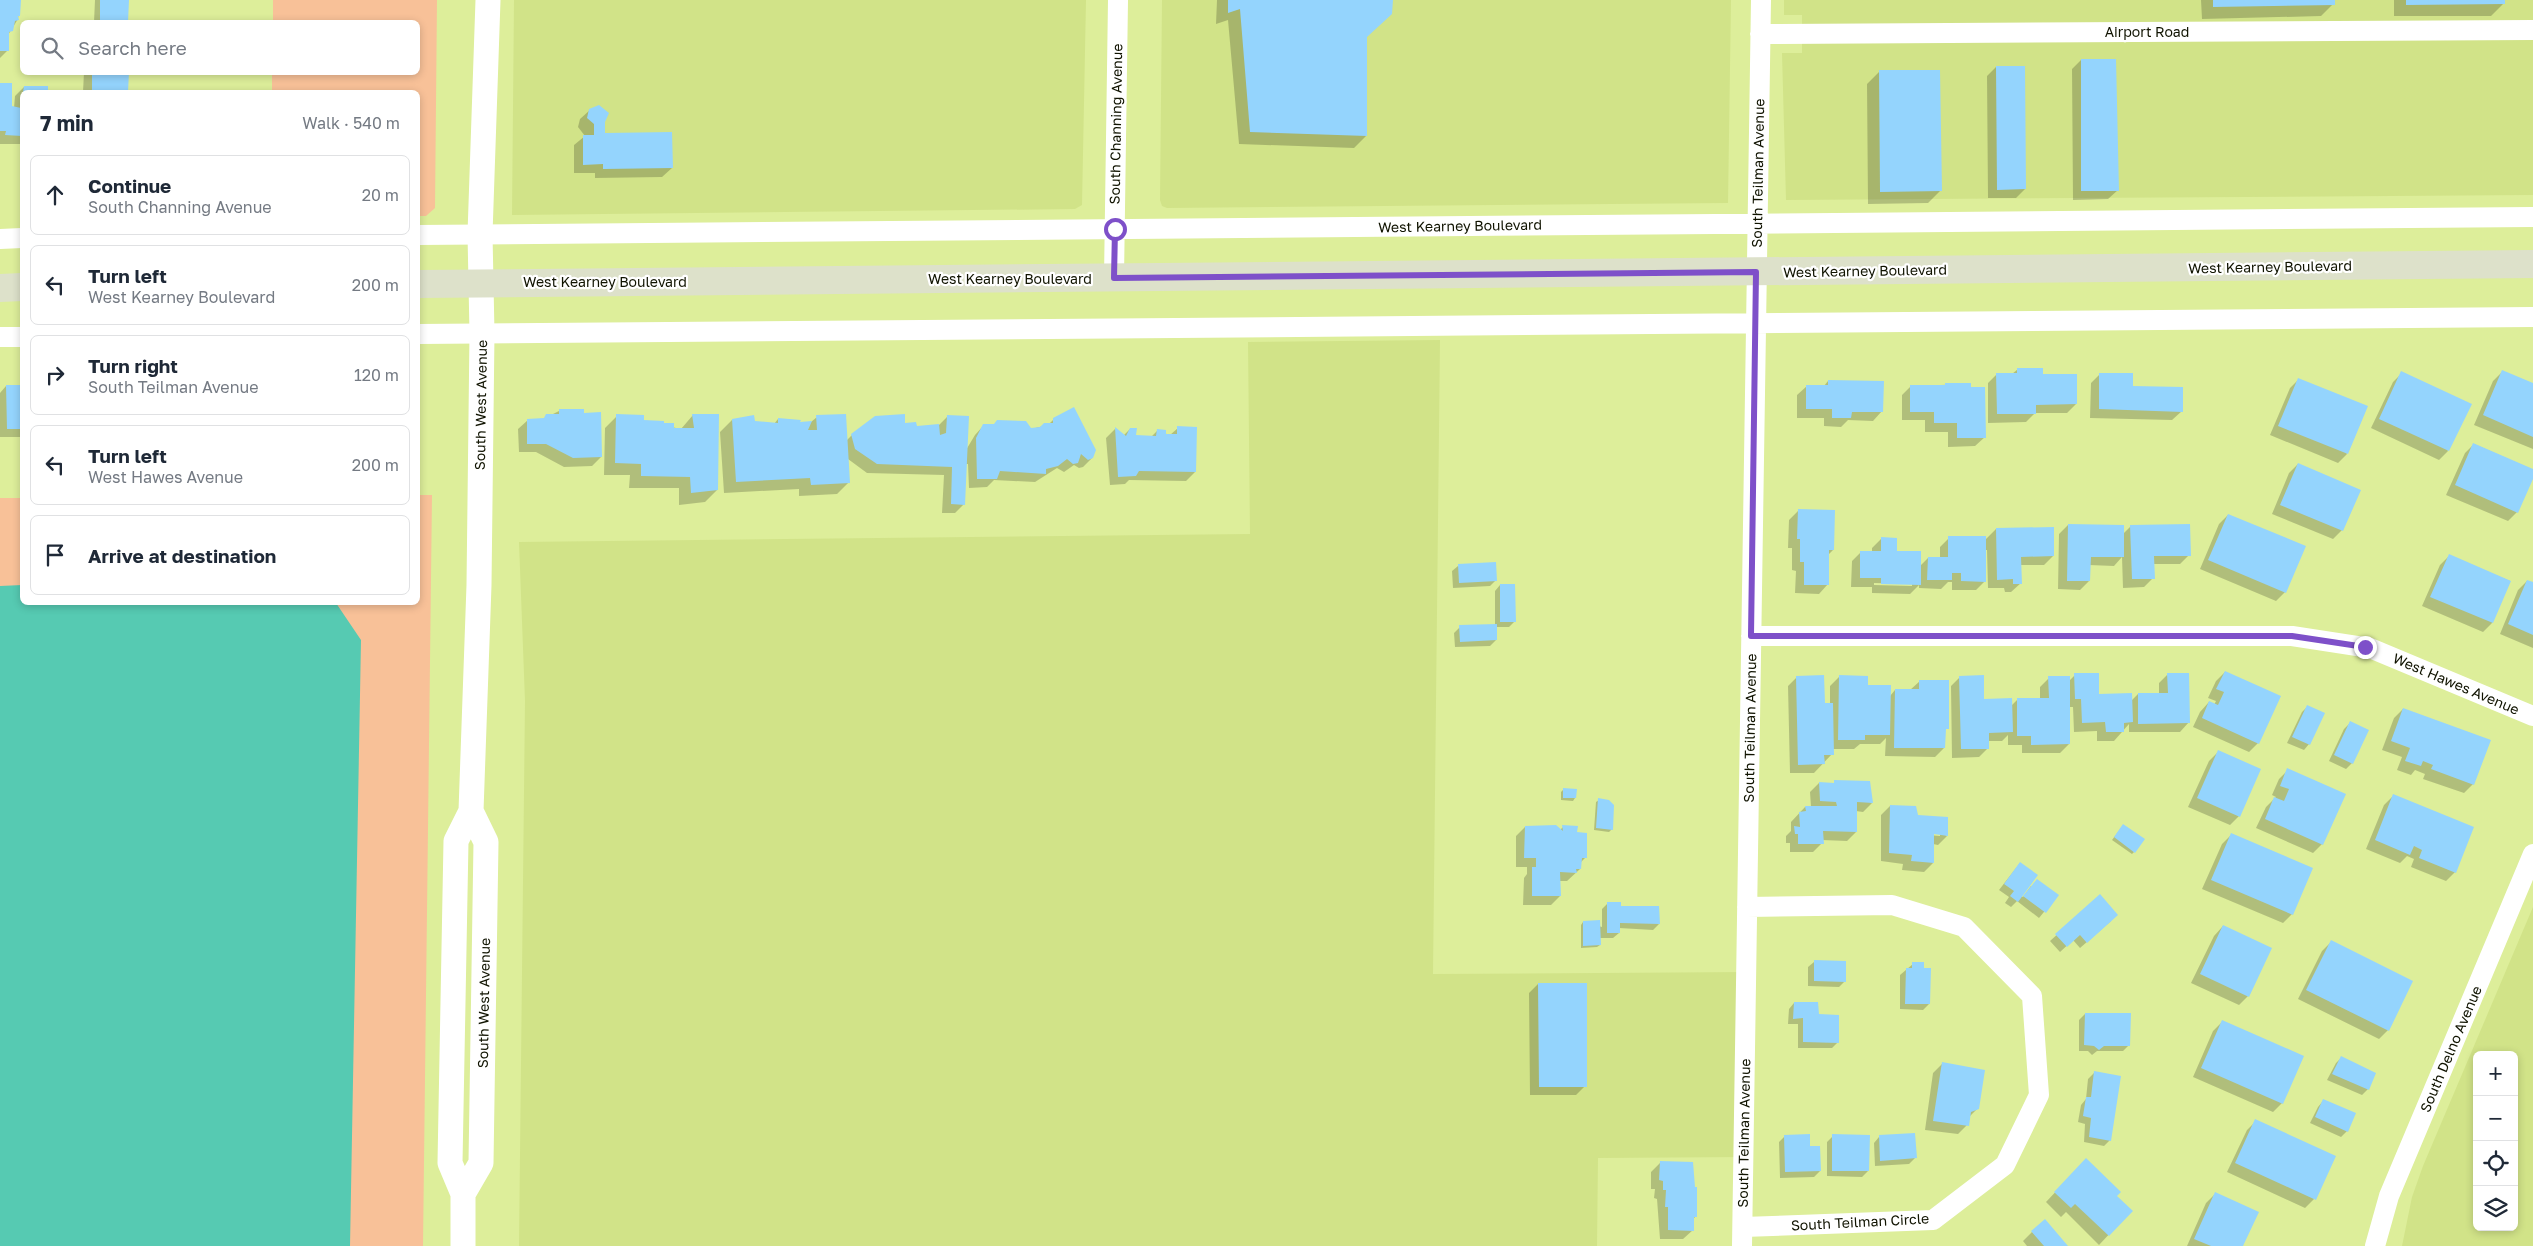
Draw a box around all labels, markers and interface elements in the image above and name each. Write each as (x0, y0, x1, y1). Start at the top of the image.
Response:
search box (20, 20, 420, 75)
street label: Airport Road (2105, 23, 2189, 40)
icon: search (38, 34, 66, 62)
text: Search here (78, 36, 187, 59)
street label: South Channing Avenue (1106, 44, 1125, 204)
street label: South Teilman Avenue (1748, 98, 1767, 248)
text: 7 min (40, 110, 94, 136)
text: Walk · 540 m (302, 113, 400, 133)
text: Continue (88, 174, 171, 197)
icon: ahead (41, 181, 69, 209)
text: 20 m (362, 185, 399, 205)
text: South Channing Avenue (88, 197, 272, 217)
street label: West Kearney Boulevard (1378, 216, 1542, 235)
route start (1104, 218, 1127, 241)
street label: West Kearney Boulevard (2188, 257, 2352, 276)
street label: West Kearney Boulevard (1783, 261, 1947, 280)
text: Turn left (88, 264, 167, 287)
street label: West Kearney Boulevard (928, 270, 1092, 287)
icon: left (41, 271, 69, 299)
street label: West Kearney Boulevard (523, 273, 687, 290)
text: 200 m (352, 275, 399, 295)
text: West Kearney Boulevard (88, 287, 275, 307)
street label: South West Avenue (471, 340, 490, 470)
text: Turn right (88, 354, 178, 377)
icon: right (41, 361, 69, 389)
text: 120 m (354, 365, 399, 385)
text: South Teilman Avenue (88, 377, 258, 397)
text: Turn left (88, 444, 167, 467)
icon: left (41, 451, 69, 479)
text: 200 m (352, 455, 399, 475)
text: West Hawes Avenue (88, 467, 243, 487)
icon: arrive (41, 541, 69, 569)
text: Arrive at destination (88, 544, 276, 567)
route end (2354, 636, 2377, 659)
street label: West Hawes Avenue (2390, 649, 2522, 718)
street label: South Teilman Avenue (1740, 653, 1759, 803)
street label: South West Avenue (474, 938, 493, 1068)
street label: South Delno Avenue (2416, 983, 2485, 1115)
map controls (2473, 1051, 2518, 1231)
button: + (2473, 1051, 2518, 1096)
street label: South Teilman Avenue (1734, 1058, 1753, 1208)
button: − (2473, 1096, 2518, 1141)
button: locate (2473, 1141, 2518, 1186)
button: layers (2473, 1186, 2518, 1231)
street label: South Teilman Circle (1790, 1209, 1930, 1234)

